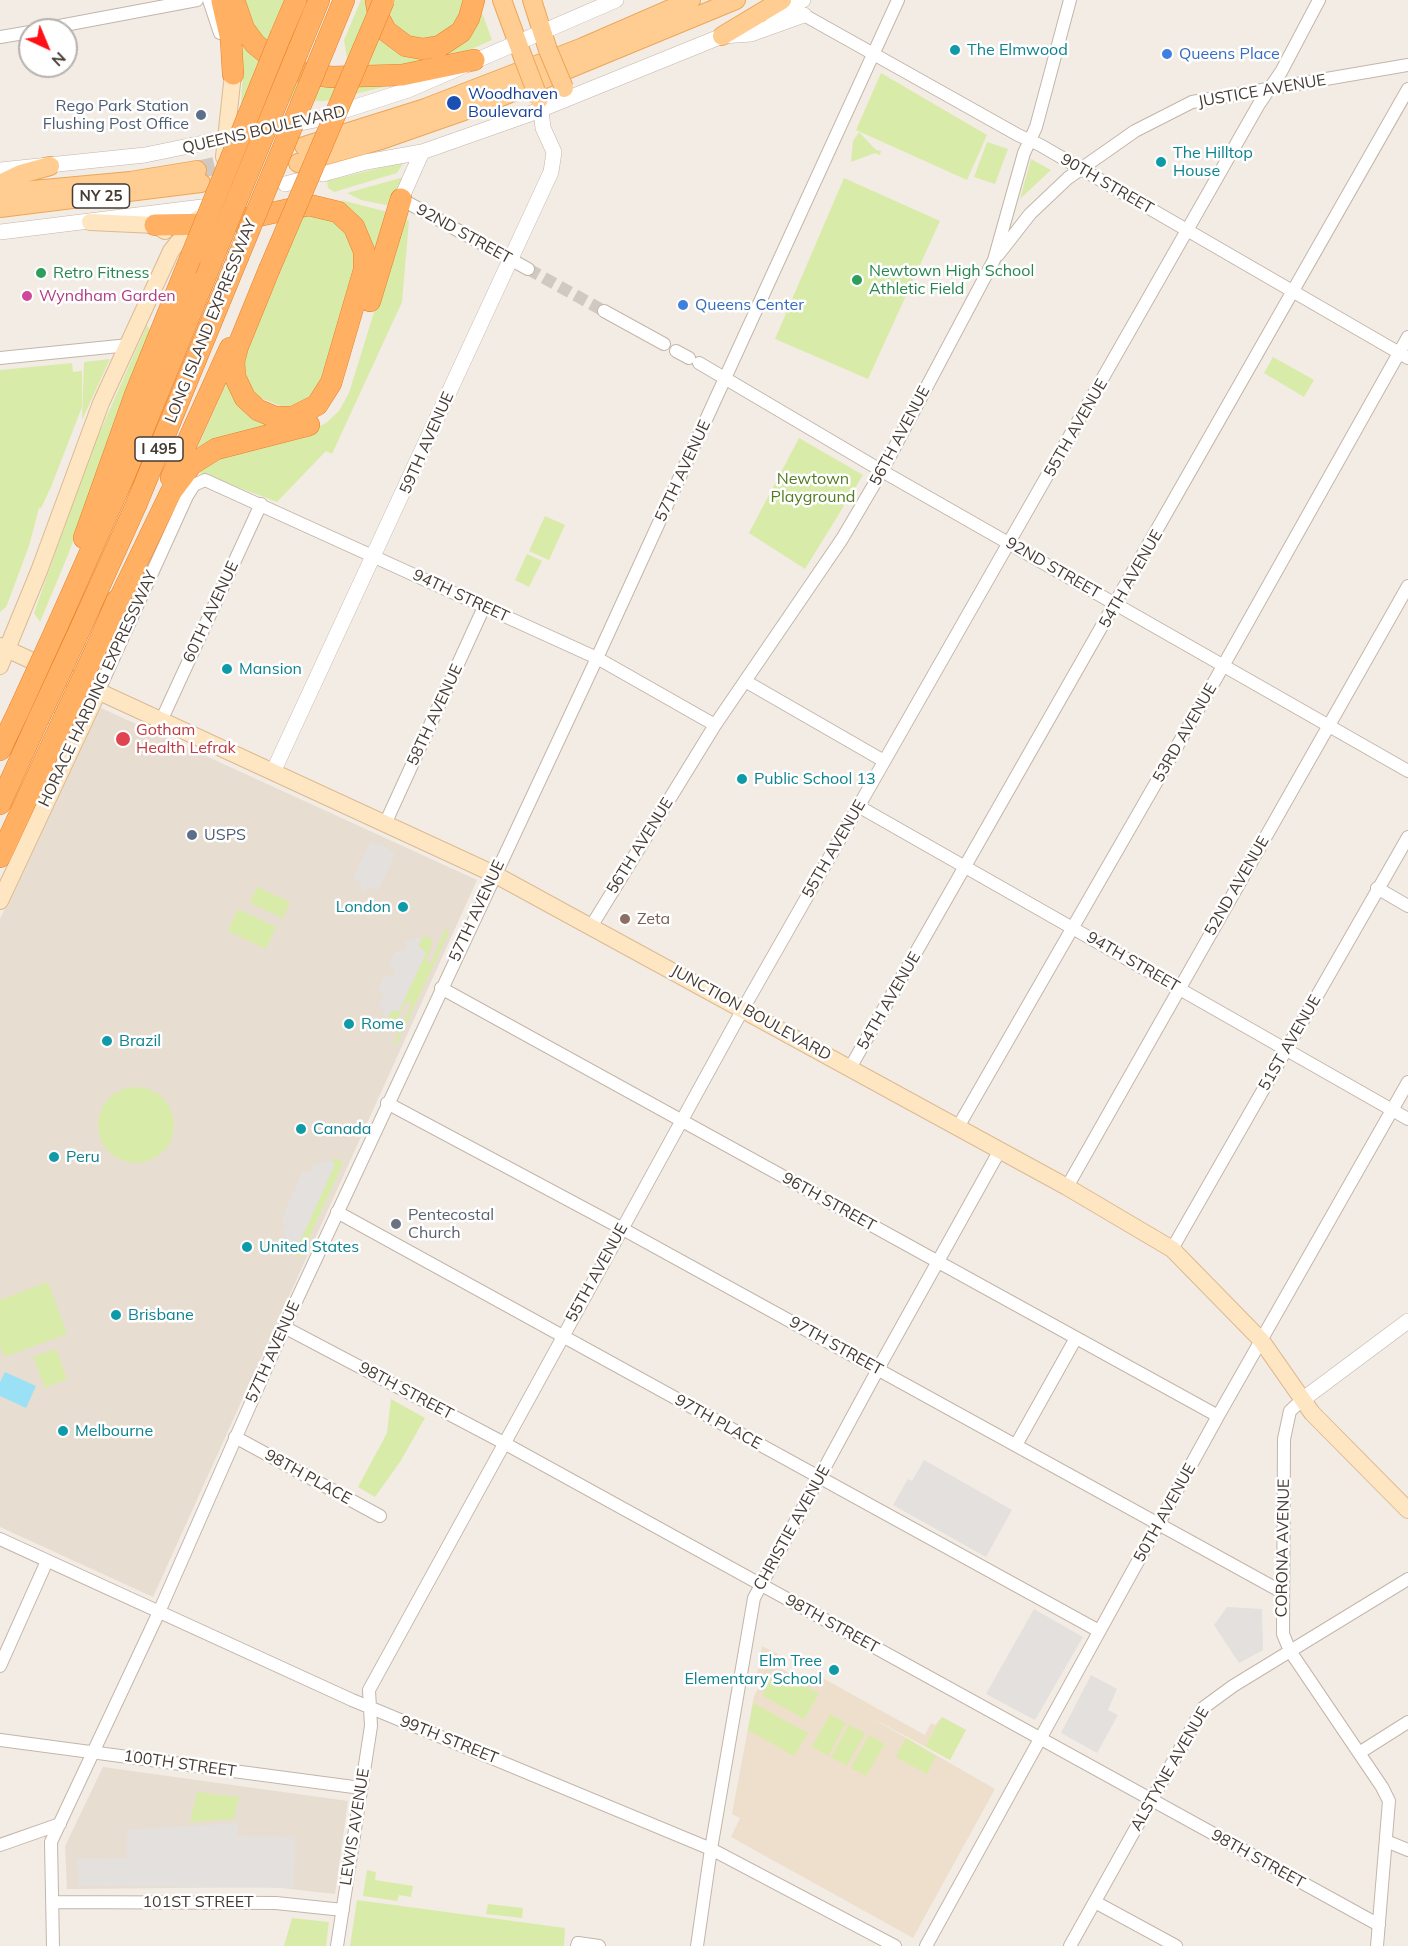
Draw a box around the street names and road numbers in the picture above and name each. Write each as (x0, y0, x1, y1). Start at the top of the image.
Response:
street label: JUSTICE AVENUE (1197, 70, 1327, 112)
street label: QUEENS BOULEVARD (181, 102, 347, 158)
street label: 90TH STREET (1057, 150, 1157, 218)
road number: NY 25 (72, 184, 130, 208)
street label: 92ND STREET (413, 200, 515, 268)
street label: LONG ISLAND EXPRESSWAY (161, 216, 261, 426)
street label: 55TH AVENUE (1040, 376, 1112, 480)
street label: 56TH AVENUE (866, 383, 934, 489)
street label: 59TH AVENUE (396, 389, 458, 497)
street label: 57TH AVENUE (651, 417, 715, 525)
road number: I 495 (135, 437, 183, 461)
street label: 54TH AVENUE (1095, 527, 1167, 631)
street label: 92ND STREET (1002, 533, 1104, 603)
street label: 60TH AVENUE (179, 558, 243, 666)
street label: 94TH STREET (410, 565, 512, 627)
street label: HORACE HARDING EXPRESSWAY (35, 568, 161, 810)
street label: 58TH AVENUE (403, 661, 467, 769)
street label: 53RD AVENUE (1149, 680, 1221, 786)
street label: 56TH AVENUE (603, 794, 677, 898)
street label: 55TH AVENUE (798, 797, 870, 901)
street label: 52ND AVENUE (1201, 833, 1273, 939)
street label: 57TH AVENUE (445, 857, 509, 965)
street label: 94TH STREET (1083, 928, 1183, 996)
street label: 54TH AVENUE (853, 949, 925, 1053)
street label: JUNCTION BOULEVARD (668, 961, 834, 1065)
street label: 51ST AVENUE (1255, 992, 1325, 1094)
street label: 96TH STREET (779, 1168, 879, 1236)
street label: 55TH AVENUE (562, 1220, 632, 1326)
street label: 57TH AVENUE (242, 1298, 304, 1406)
street label: 97TH STREET (786, 1312, 886, 1380)
street label: 98TH STREET (356, 1358, 456, 1424)
street label: 97TH PLACE (671, 1390, 765, 1454)
street label: 98TH PLACE (261, 1445, 355, 1509)
street label: 50TH AVENUE (1130, 1460, 1200, 1566)
street label: CHRISTIE AVENUE (750, 1462, 834, 1594)
street label: CORONA AVENUE (1272, 1478, 1294, 1618)
street label: 98TH STREET (782, 1590, 882, 1658)
street label: ALSTYNE AVENUE (1127, 1704, 1213, 1834)
street label: 99TH STREET (397, 1712, 501, 1768)
street label: 100TH STREET (122, 1747, 238, 1781)
street label: LEWIS AVENUE (336, 1767, 374, 1887)
street label: 98TH STREET (1208, 1825, 1308, 1893)
street label: 101ST STREET (142, 1892, 254, 1912)

